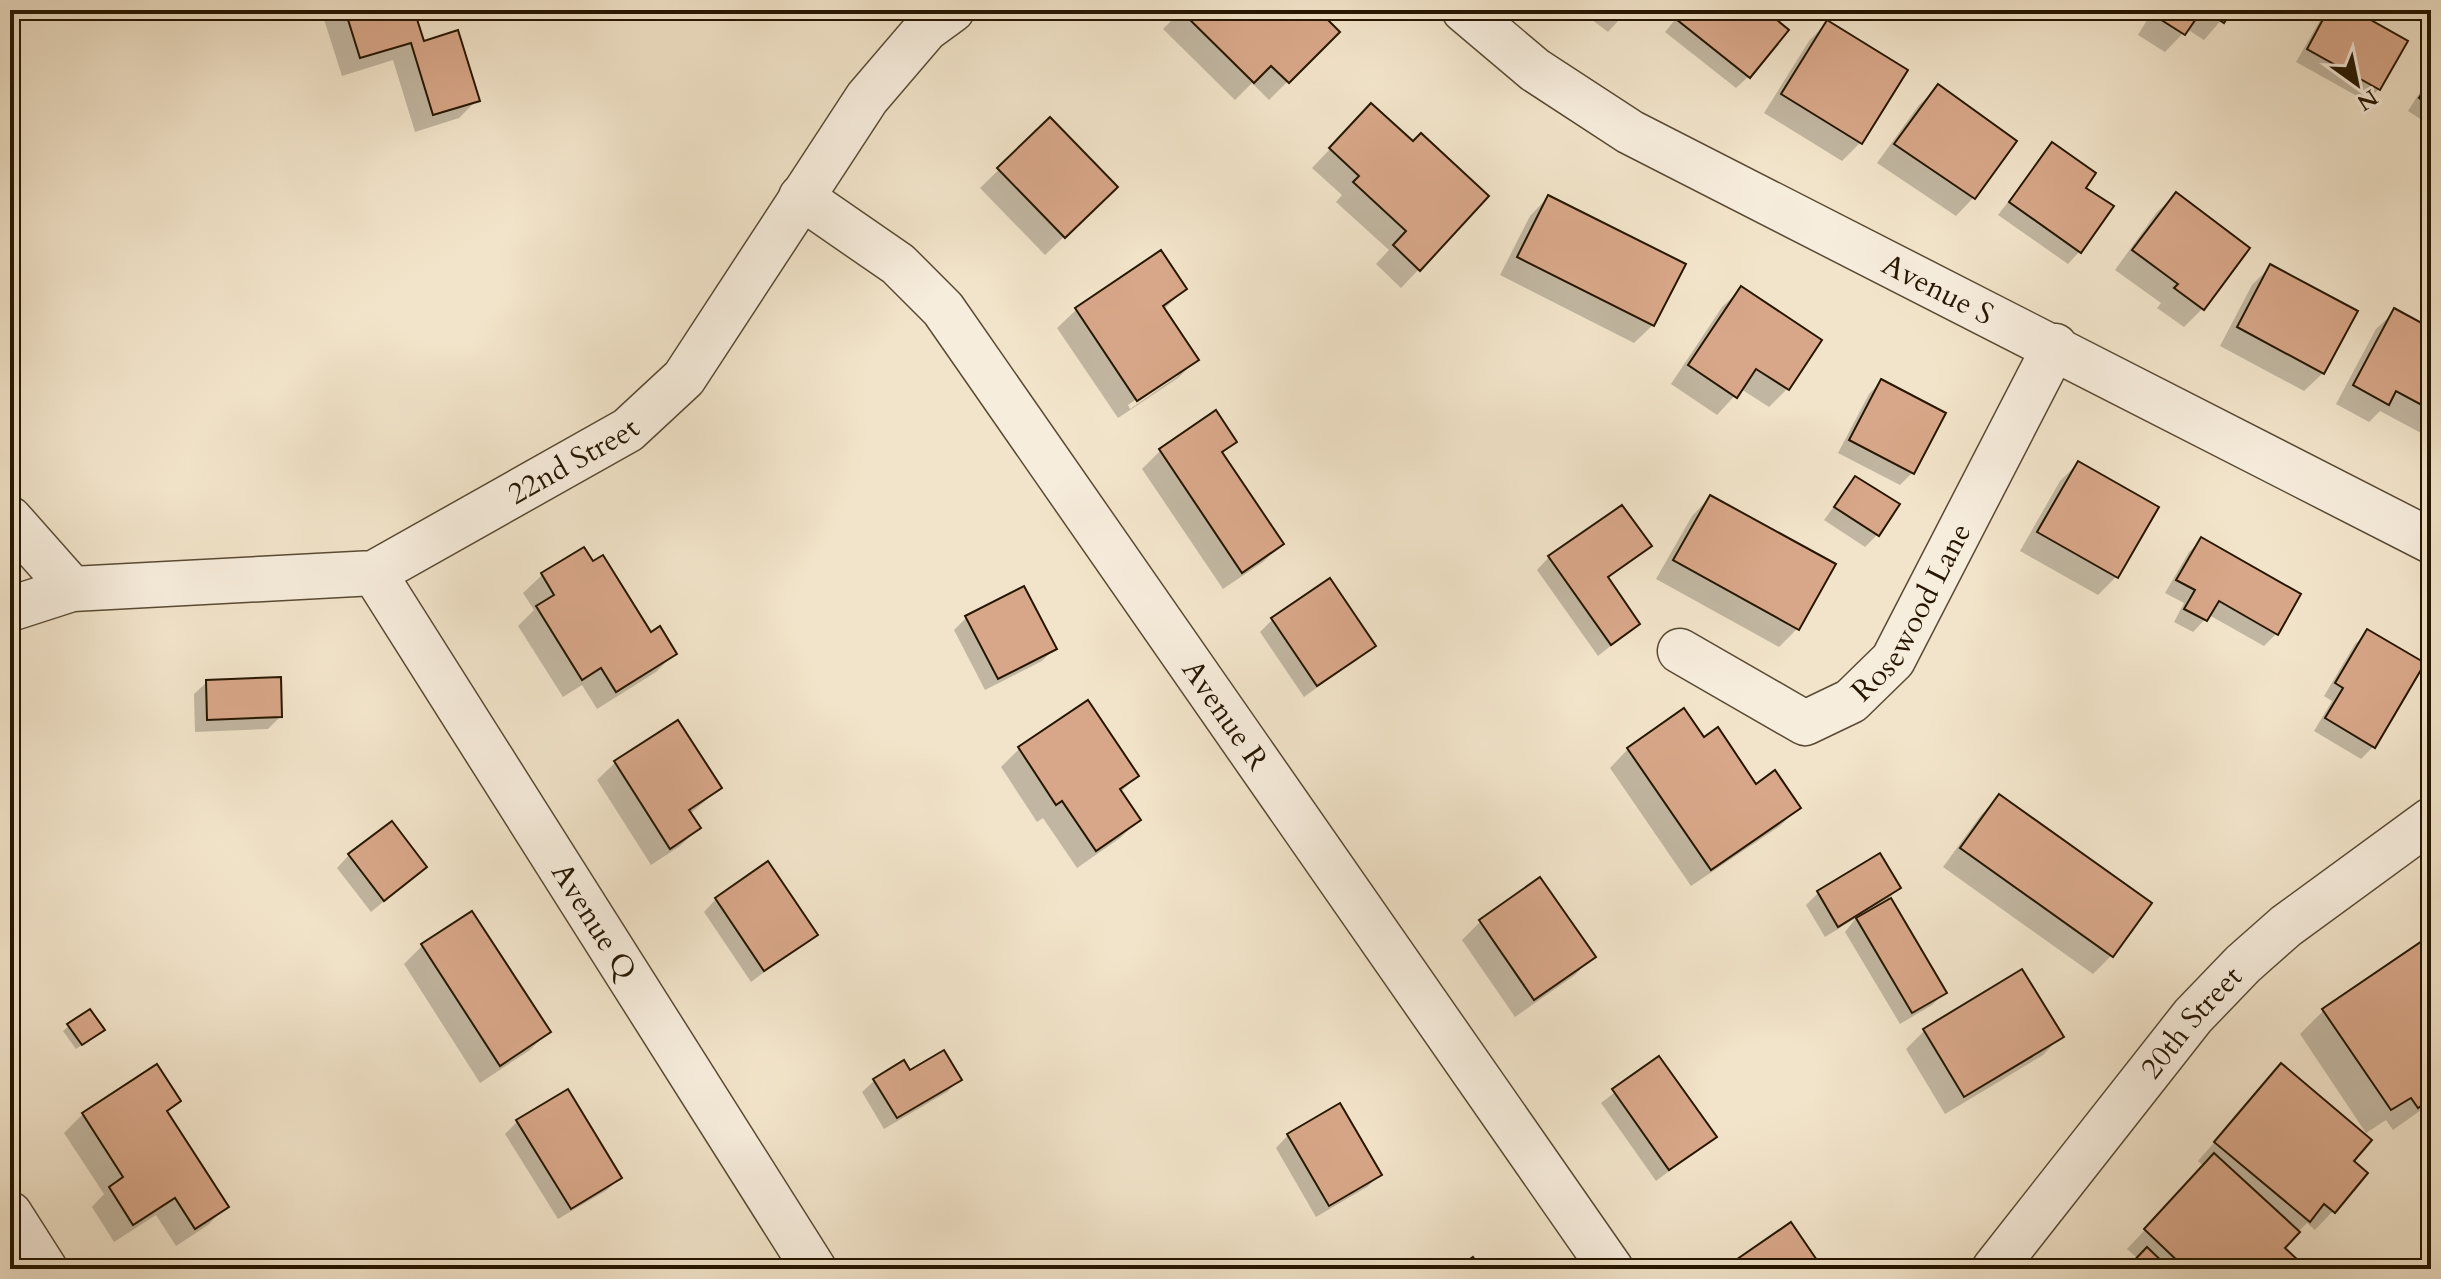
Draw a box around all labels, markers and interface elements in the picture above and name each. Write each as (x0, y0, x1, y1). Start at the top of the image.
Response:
north arrow (2317, 44, 2397, 124)
text: N (2351, 82, 2384, 118)
street label: Avenue S (1875, 244, 2001, 335)
street label: 22nd Street (500, 409, 649, 514)
street label: Rosewood Lane (1842, 516, 1981, 711)
street label: Avenue R (1173, 651, 1278, 779)
street label: Avenue Q (542, 855, 647, 988)
street label: 20th Street (2131, 956, 2252, 1087)

